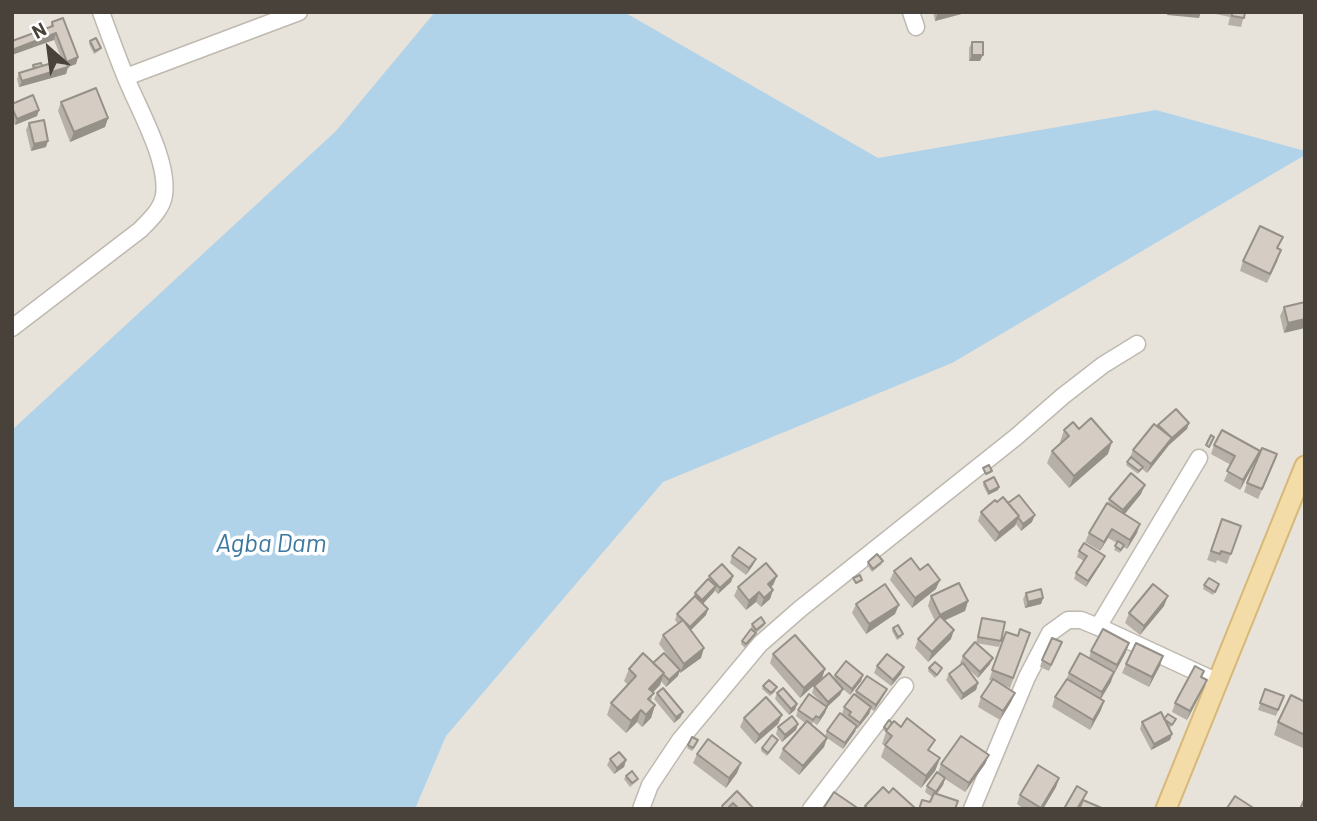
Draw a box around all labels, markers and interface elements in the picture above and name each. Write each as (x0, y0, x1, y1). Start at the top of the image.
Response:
north arrow (14, 14, 84, 84)
text: N (28, 17, 50, 43)
water label: Agba Dam (216, 527, 326, 559)

